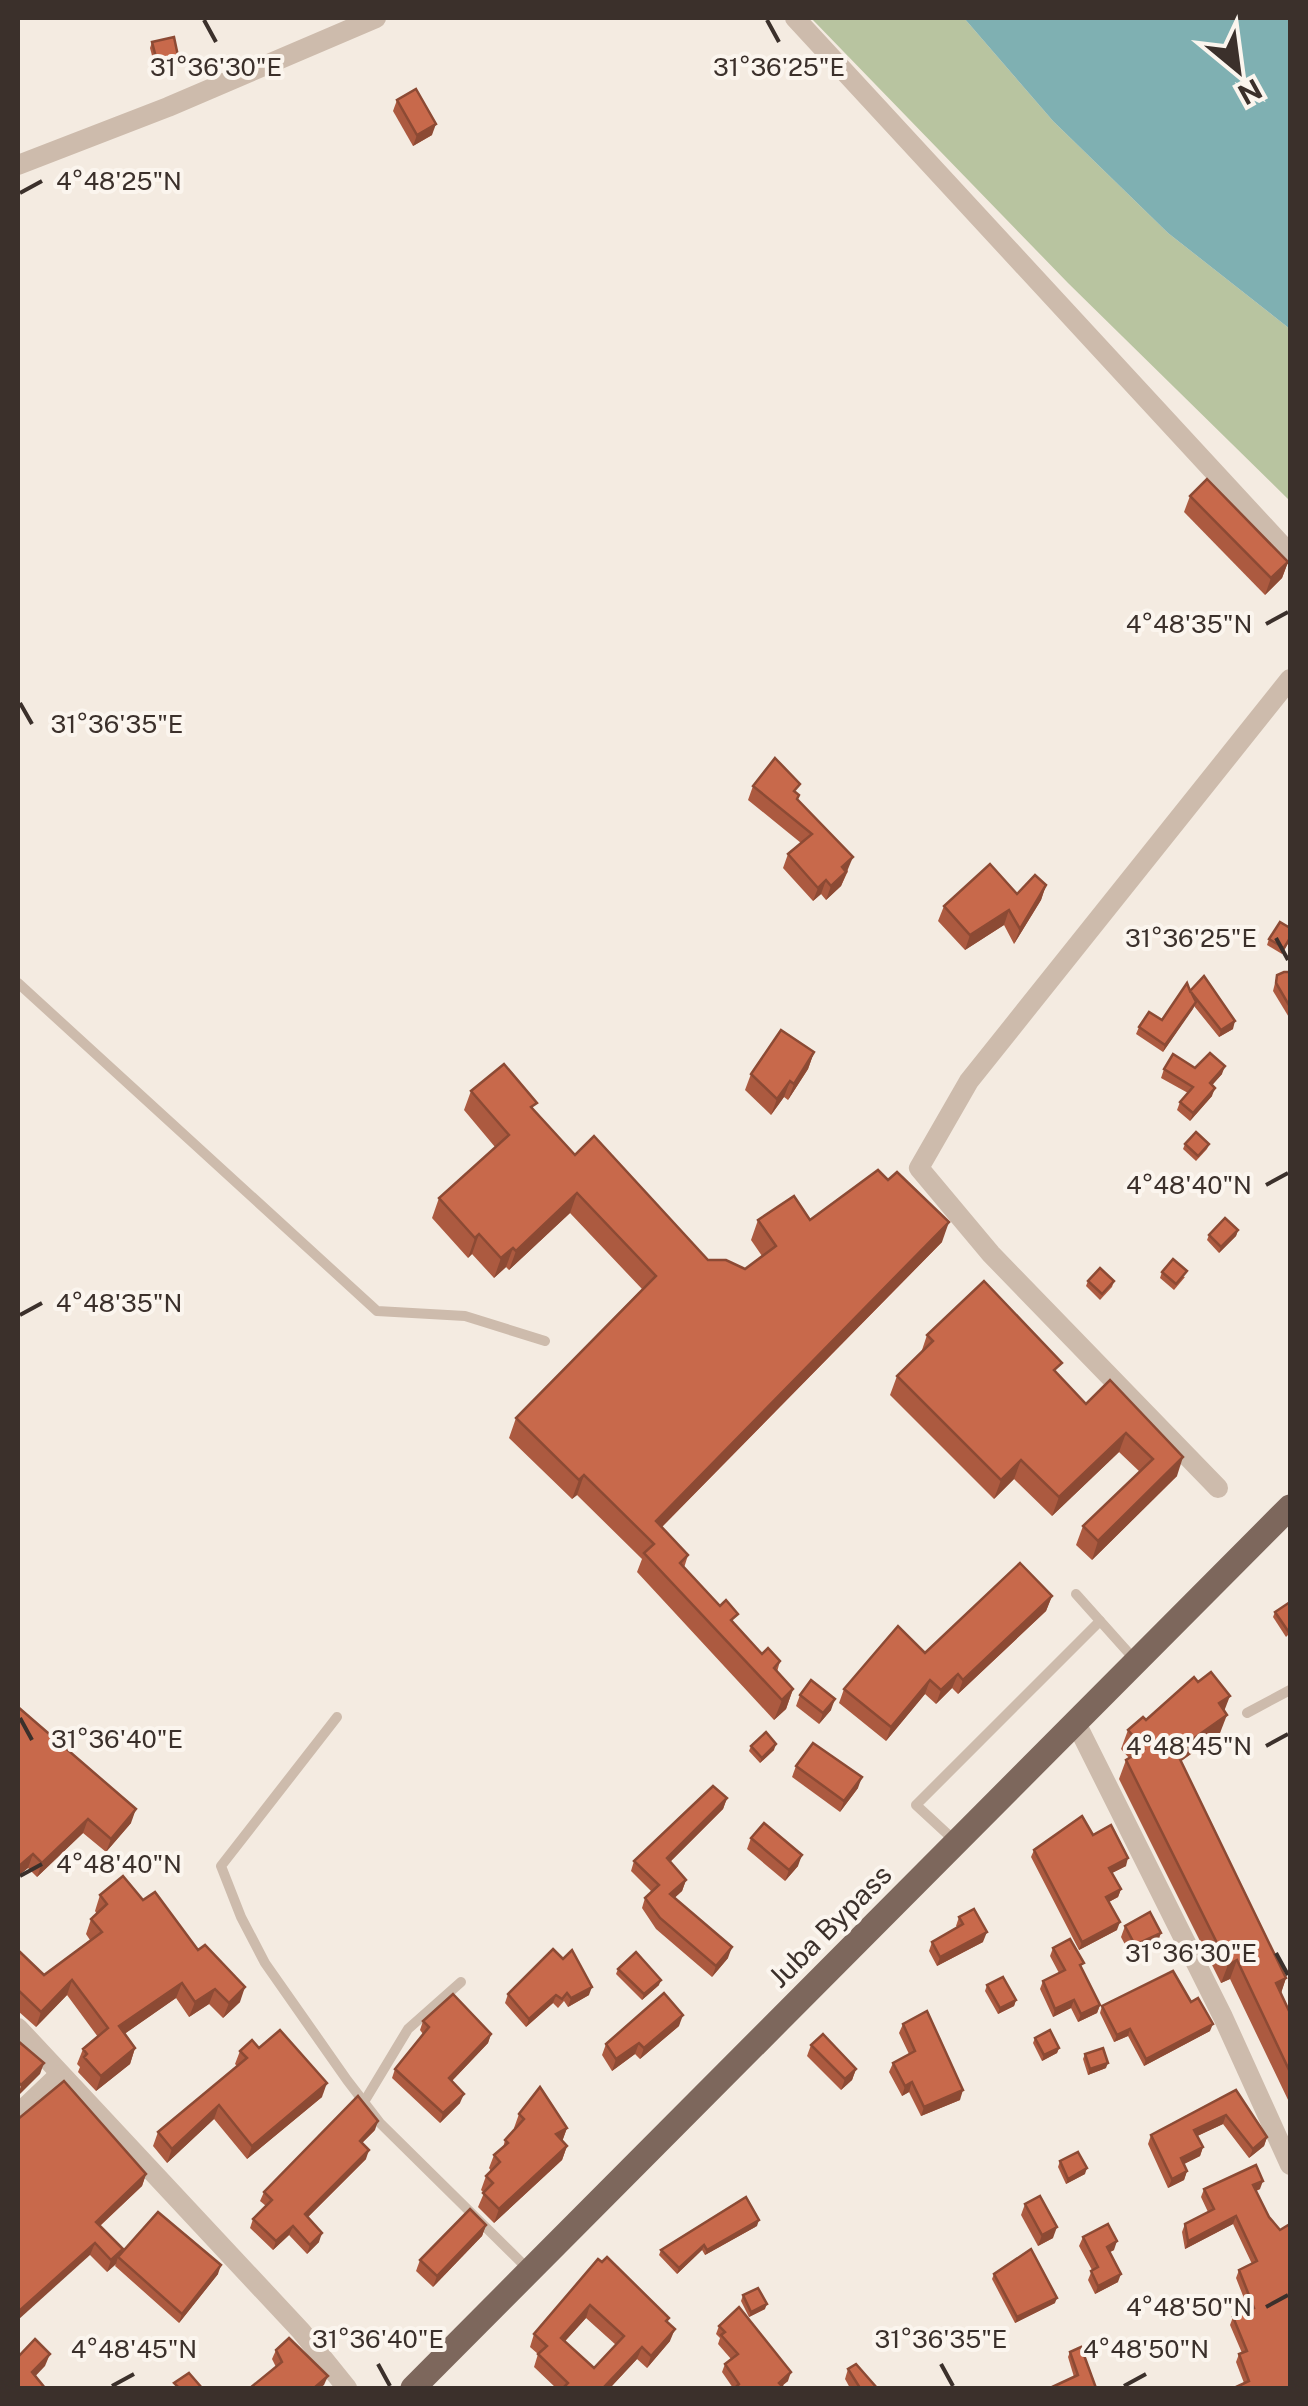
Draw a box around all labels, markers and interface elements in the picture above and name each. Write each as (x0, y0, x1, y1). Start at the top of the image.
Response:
north arrow (1188, 20, 1288, 120)
text: 31°36'30"E (150, 52, 282, 82)
text: 31°36'25"E (713, 52, 845, 82)
text: N (1233, 73, 1268, 112)
text: 4°48'25"N (56, 166, 182, 196)
text: 4°48'35"N (1126, 609, 1252, 639)
text: 31°36'35"E (51, 709, 183, 739)
text: 31°36'25"E (1125, 923, 1257, 953)
text: 4°48'40"N (1126, 1170, 1252, 1200)
text: 4°48'35"N (56, 1288, 182, 1318)
text: 31°36'40"E (51, 1724, 183, 1754)
text: 4°48'45"N (1126, 1731, 1252, 1761)
text: 4°48'40"N (56, 1849, 182, 1879)
street label: Juba Bypass (761, 1857, 898, 1994)
text: 31°36'30"E (1125, 1938, 1257, 1968)
text: 4°48'50"N (1126, 2292, 1252, 2322)
text: 31°36'40"E (312, 2324, 444, 2354)
text: 31°36'35"E (875, 2324, 1007, 2354)
text: 4°48'45"N (71, 2334, 197, 2364)
text: 4°48'50"N (1083, 2334, 1209, 2364)

